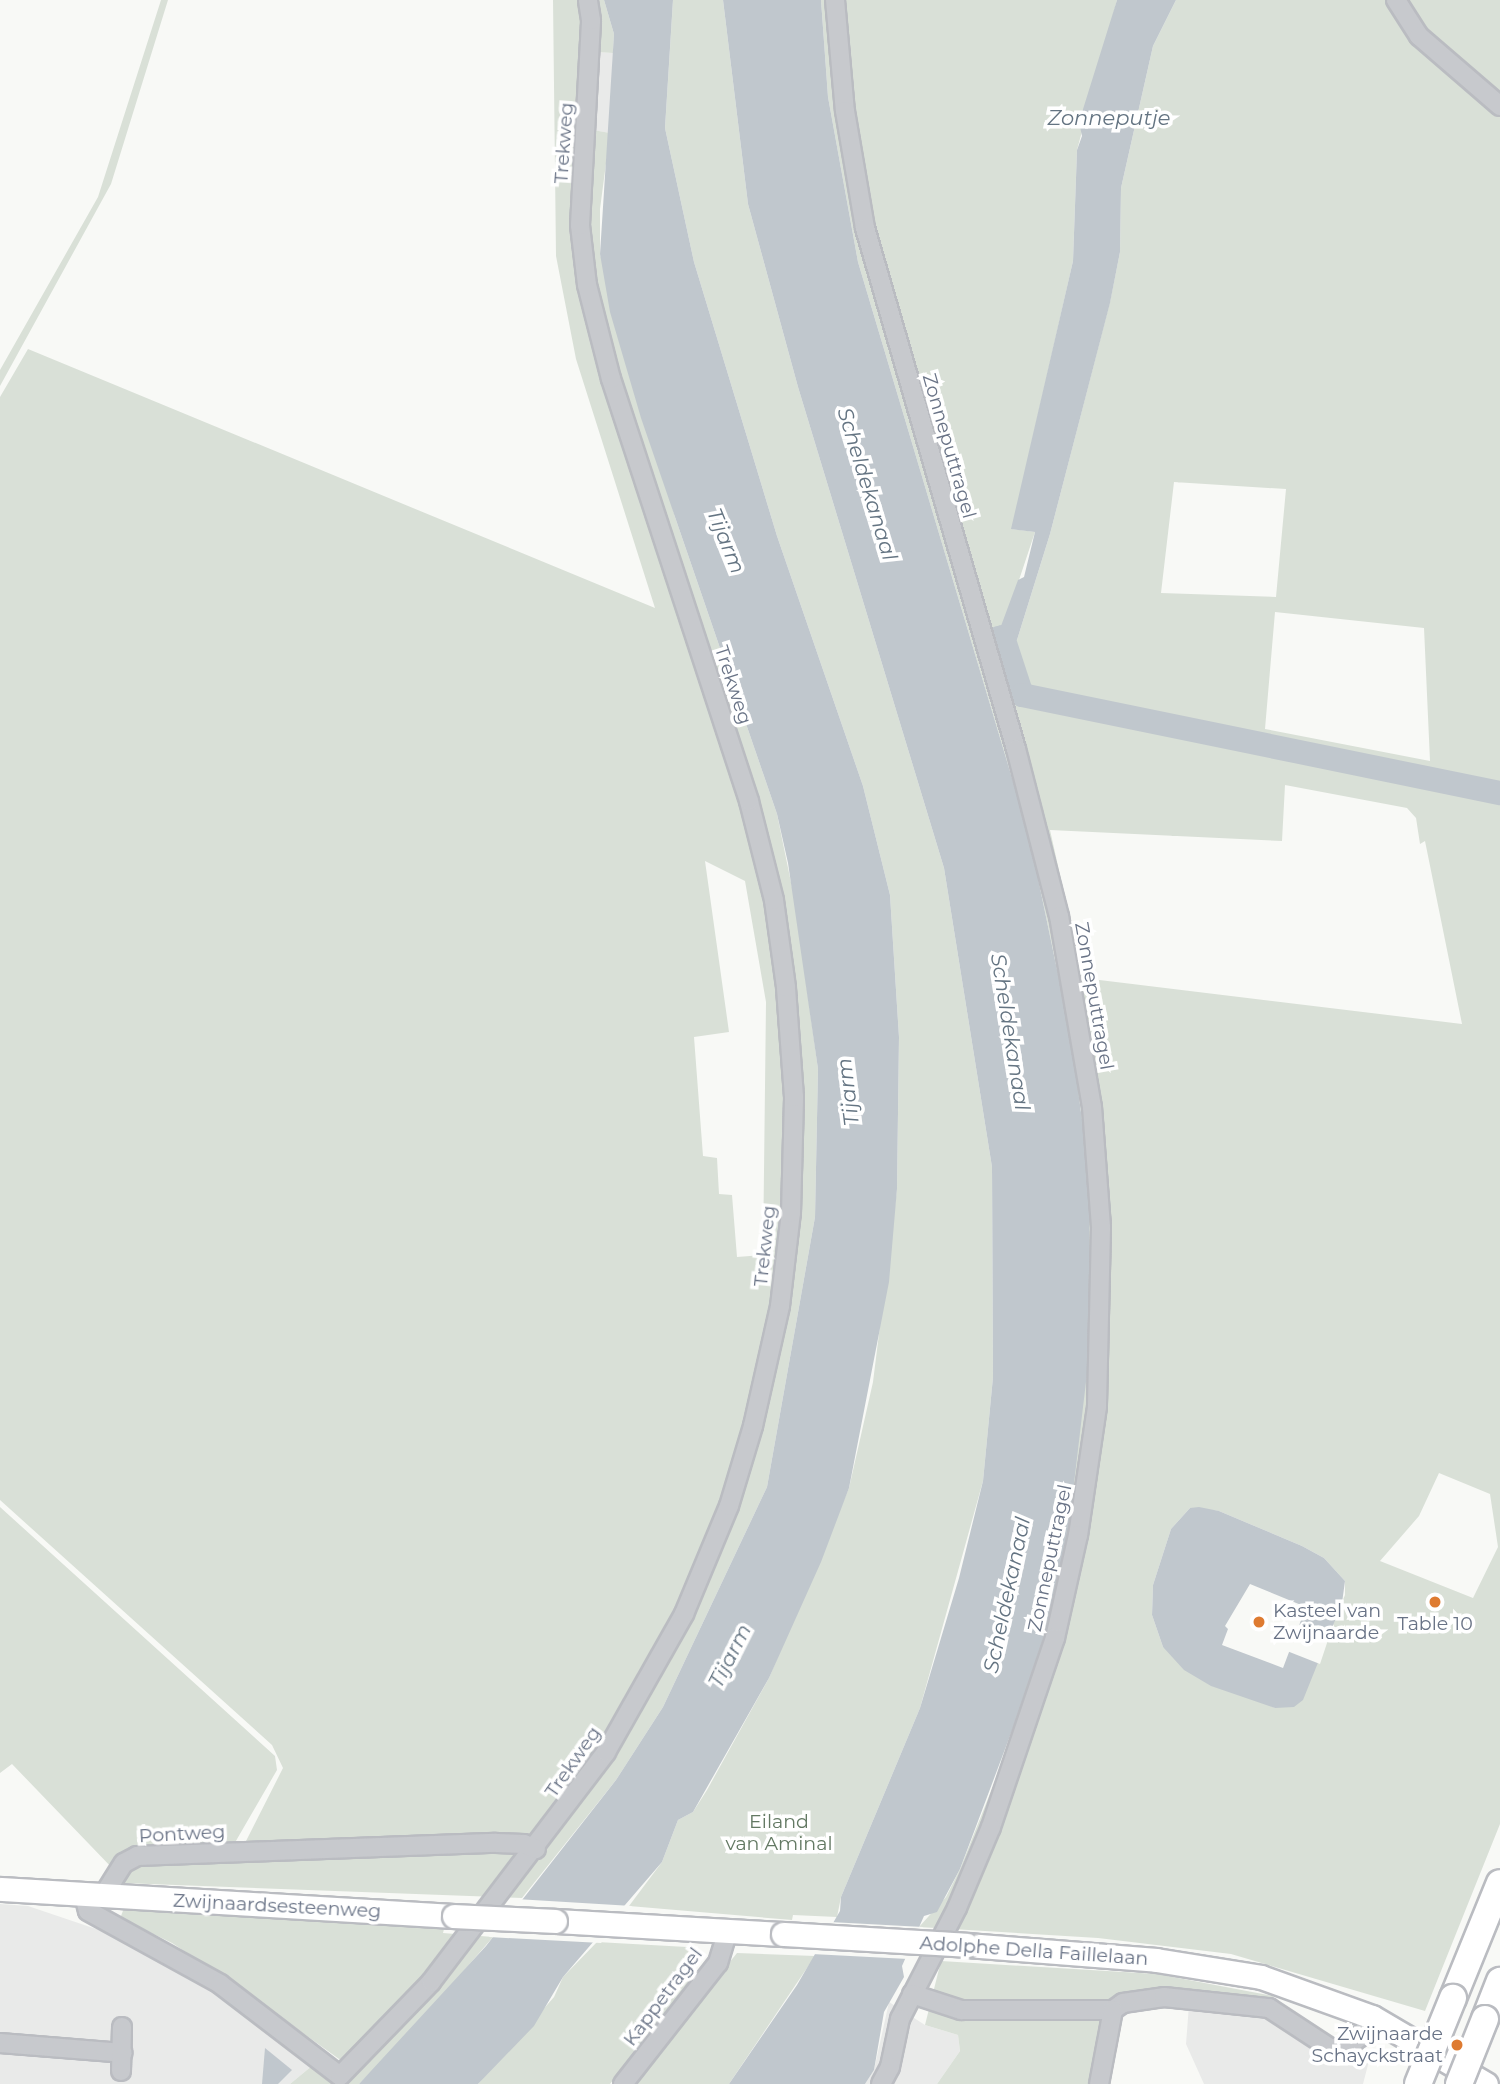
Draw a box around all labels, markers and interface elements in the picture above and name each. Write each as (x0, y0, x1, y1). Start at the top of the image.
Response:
street label: Trekweg (550, 102, 578, 184)
water label: Zonneputje (1048, 105, 1170, 131)
street label: Zonneputtragel (917, 371, 981, 521)
water label: Scheldekanaal (832, 404, 902, 564)
water label: Tijarm (702, 505, 750, 577)
street label: Trekweg (710, 643, 756, 727)
street label: Zonneputtragel (1070, 920, 1118, 1072)
water label: Scheldekanaal (985, 952, 1035, 1112)
water label: Tijarm (831, 1057, 865, 1127)
street label: Trekweg (749, 1204, 781, 1288)
street label: Zonneputtragel (1023, 1482, 1077, 1634)
water label: Scheldekanaal (978, 1515, 1036, 1675)
marker: Table 10 (1427, 1594, 1443, 1610)
place label: Kasteel van Zwijnaarde (1273, 1600, 1381, 1644)
place label: Table 10 (1397, 1613, 1473, 1635)
marker: Kasteel van Zwijnaarde (1251, 1614, 1267, 1630)
water label: Tijarm (703, 1620, 757, 1692)
street label: Trekweg (540, 1722, 606, 1802)
park label: Eiland van Aminal (725, 1811, 833, 1855)
street label: Pontweg (138, 1820, 226, 1848)
street label: Zwijnaardsesteenweg (172, 1889, 382, 1923)
street label: Adolphe Della Faillelaan (919, 1932, 1149, 1970)
street label: Kappetragel (619, 1943, 707, 2051)
place label: Zwijnaarde Schayckstraat (1311, 2023, 1443, 2067)
marker: Zwijnaarde Schayckstraat (1449, 2037, 1465, 2053)

